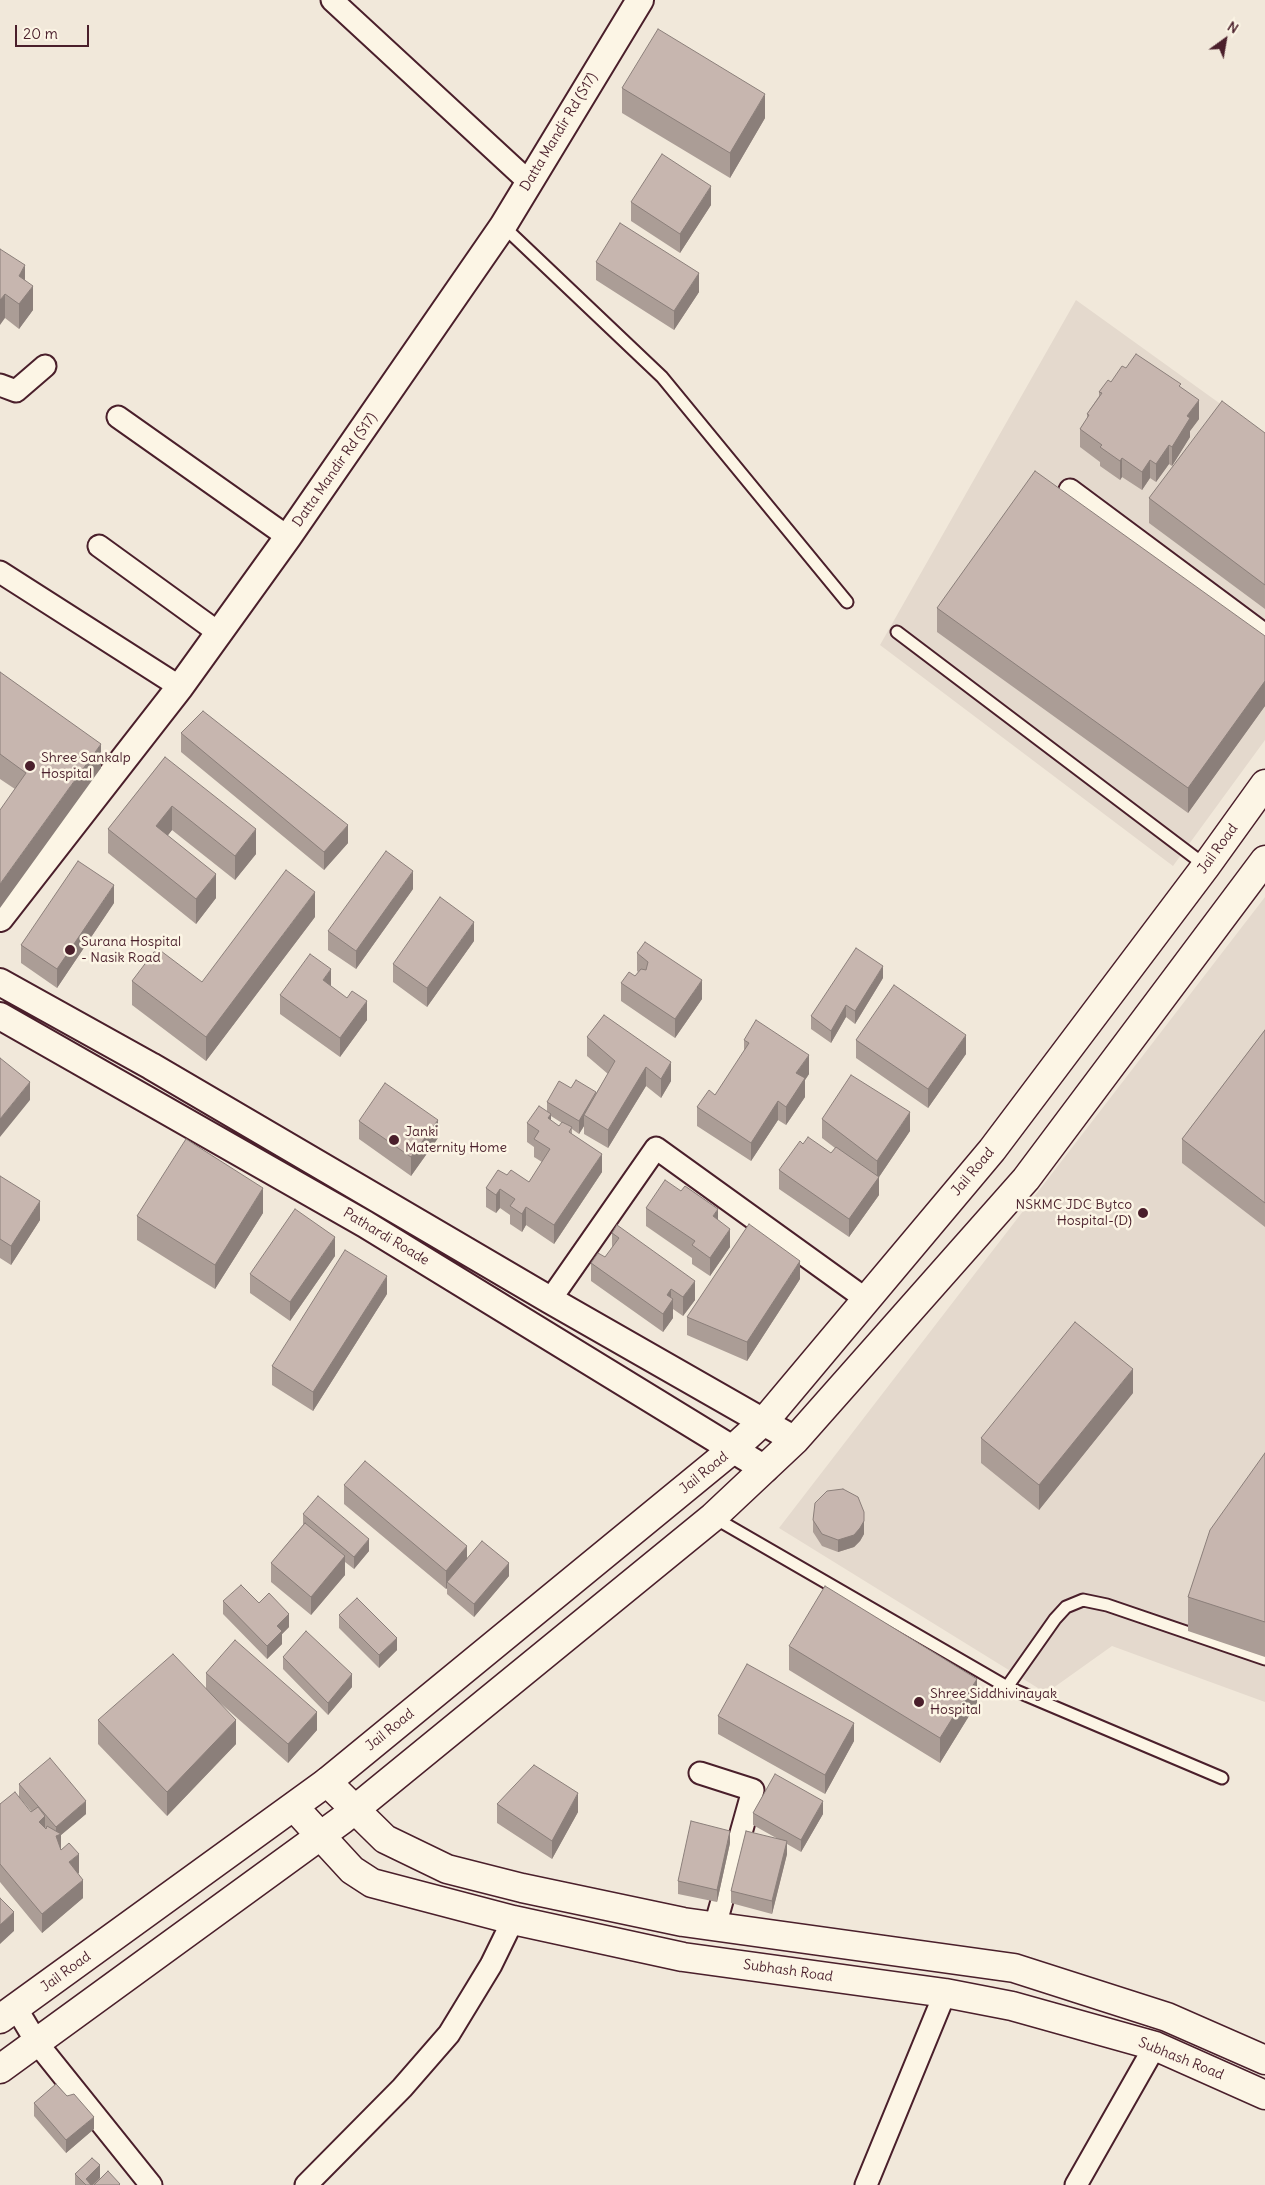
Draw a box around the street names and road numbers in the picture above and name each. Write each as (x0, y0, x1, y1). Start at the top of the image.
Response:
street label: Datta Mandir Rd (S17) (517, 70, 601, 194)
street label: Datta Mandir Rd (S17) (289, 410, 381, 530)
street label: Jail Road (1194, 821, 1242, 877)
street label: Jail Road (948, 1145, 998, 1199)
street label: Pathardi Roade (340, 1205, 432, 1269)
street label: Jail Road (676, 1448, 732, 1498)
street label: Jail Road (362, 1705, 418, 1755)
street label: Jail Road (38, 1948, 94, 1996)
street label: Subhash Road (742, 1956, 834, 1986)
street label: Subhash Road (1136, 2034, 1226, 2084)

